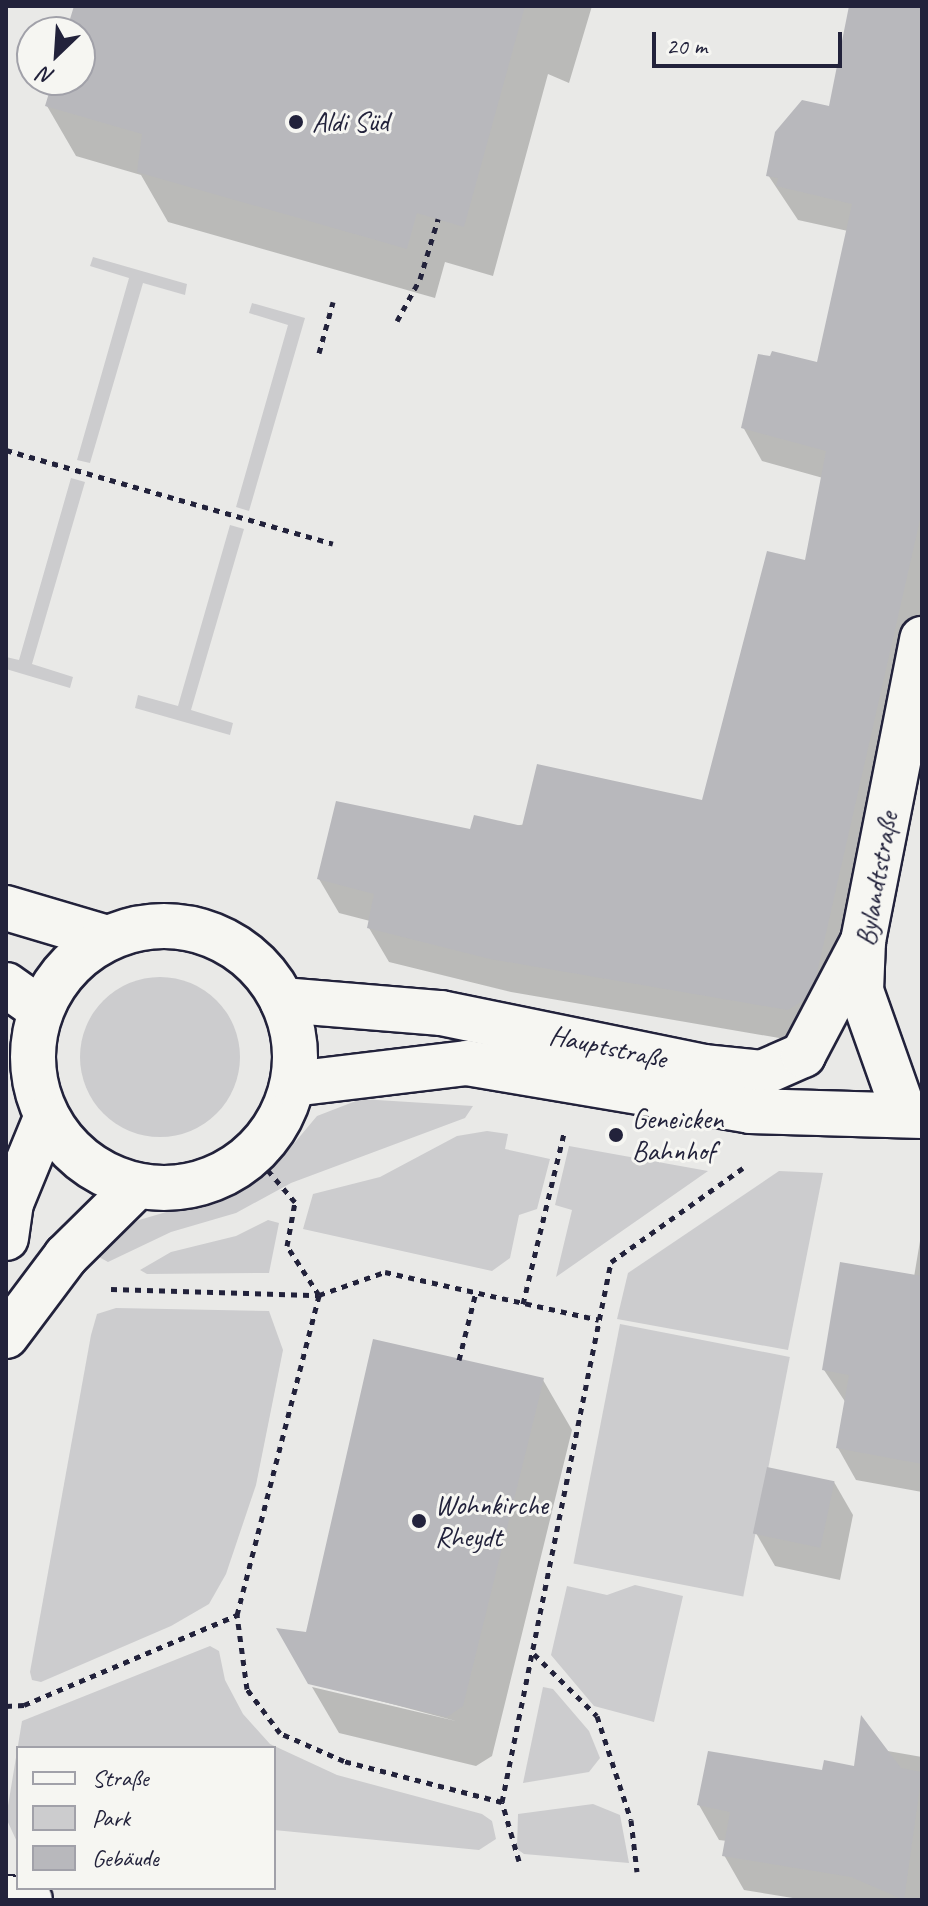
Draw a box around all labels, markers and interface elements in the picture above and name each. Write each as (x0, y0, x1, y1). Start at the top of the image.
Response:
north arrow (16, 16, 96, 96)
scale bar (656, 16, 846, 66)
text: 20 m (666, 31, 707, 61)
text: N (35, 60, 59, 92)
place label: Aldi Süd (312, 105, 389, 139)
marker: Aldi Süd (287, 113, 305, 131)
street label: Bylandtstraße (849, 809, 905, 949)
street label: Hauptstraße (546, 1018, 670, 1076)
place label: Geneicken Bahnhof (632, 1102, 723, 1168)
marker: Geneicken Bahnhof (607, 1126, 625, 1144)
place label: Wohnkirche Rheydt (435, 1488, 548, 1554)
marker: Wohnkirche Rheydt (410, 1512, 428, 1530)
legend (16, 1746, 276, 1890)
text: Straße (92, 1763, 149, 1793)
text: Park (92, 1803, 130, 1833)
text: Gebäude (92, 1843, 159, 1873)

